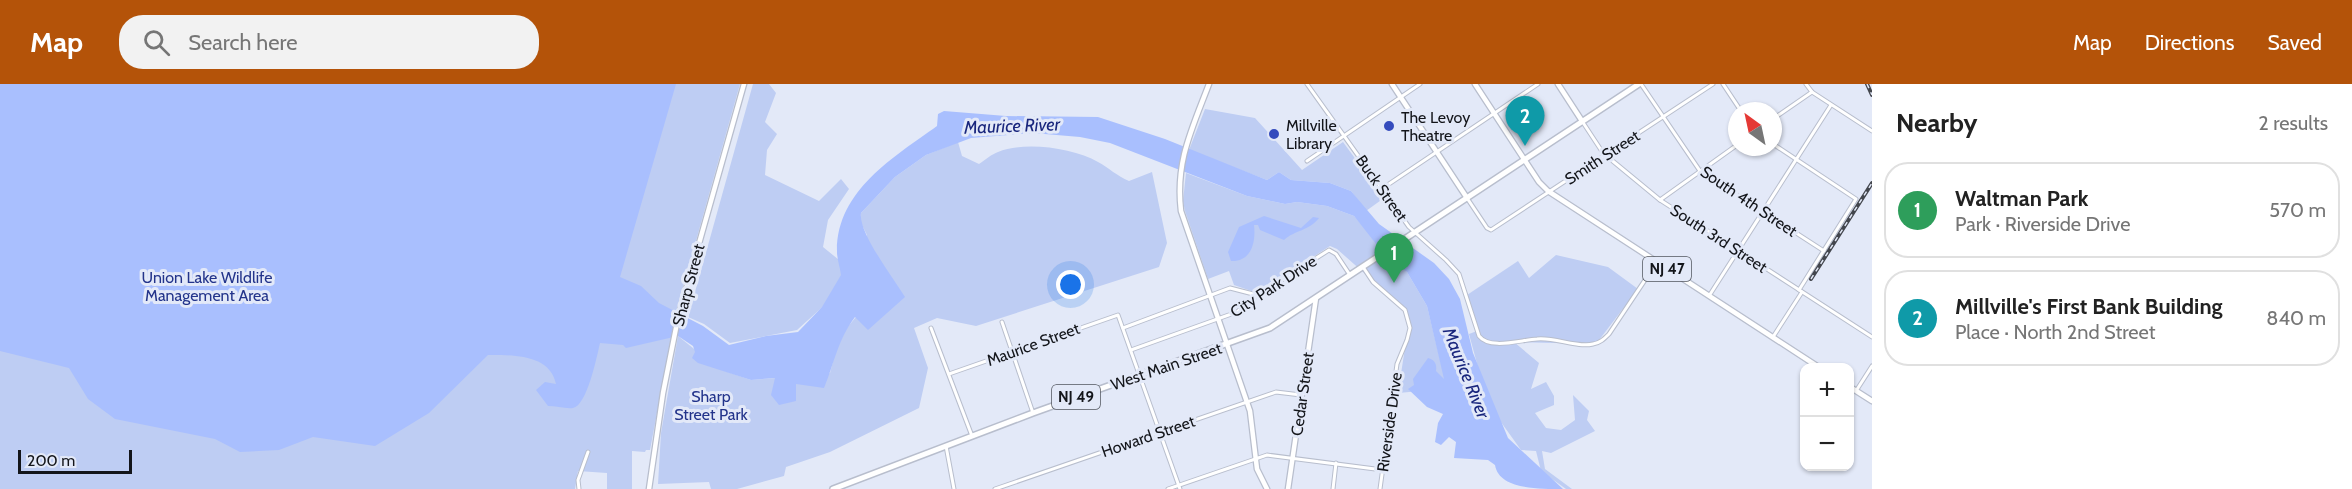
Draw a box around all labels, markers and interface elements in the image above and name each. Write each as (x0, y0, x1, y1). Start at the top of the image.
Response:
search box (119, 15, 539, 69)
text: Map (30, 25, 83, 59)
icon: search (140, 26, 173, 59)
text: Search here (188, 29, 297, 56)
text: Map (2073, 30, 2112, 55)
text: Directions (2145, 30, 2234, 55)
text: Saved (2267, 30, 2322, 55)
pin: 2 (1506, 97, 1544, 146)
north arrow (1728, 102, 1782, 156)
text: Nearby (1896, 107, 1977, 139)
place label: The Levoy Theatre (1401, 108, 1470, 145)
text: 2 results (2258, 111, 2328, 135)
water label: Maurice River (963, 113, 1062, 139)
place label: Millville Library (1286, 116, 1337, 153)
marker: The Levoy Theatre (1382, 119, 1396, 133)
street label: Smith Street (1561, 126, 1644, 189)
marker: Millville Library (1267, 127, 1281, 141)
street label: Buck Street (1352, 151, 1412, 226)
street label: South 4th Street (1697, 162, 1801, 241)
text: Waltman Park (1955, 185, 2088, 212)
text: 1 (1914, 198, 1921, 222)
text: 570 m (2269, 198, 2326, 222)
street label: South 3rd Street (1667, 200, 1771, 277)
text: Park · Riverside Drive (1955, 212, 2130, 236)
pin: 1 (1374, 234, 1414, 283)
street label: Sharp Street (668, 241, 709, 328)
street label: City Park Drive (1227, 251, 1320, 321)
road number: NJ 47 (1643, 257, 1691, 281)
park label: Union Lake Wildlife Management Area (142, 268, 272, 305)
your location (1056, 270, 1085, 299)
text: Millville's First Bank Building (1955, 293, 2223, 320)
text: 2 (1912, 306, 1923, 330)
text: 840 m (2266, 306, 2326, 330)
street label: Maurice Street (984, 319, 1083, 370)
text: Place · North 2nd Street (1955, 320, 2155, 344)
water label: Maurice River (1437, 323, 1495, 423)
street label: West Main Street (1108, 338, 1225, 394)
street label: Cedar Street (1287, 350, 1318, 437)
map controls (1800, 363, 1854, 471)
button: + (1800, 363, 1854, 417)
street label: Riverside Drive (1373, 371, 1406, 473)
road number: NJ 49 (1052, 385, 1100, 409)
park label: Sharp Street Park (674, 387, 749, 424)
street label: Howard Street (1099, 411, 1198, 461)
button: − (1800, 417, 1854, 471)
scale bar (18, 447, 132, 474)
text: 200 m (27, 451, 75, 470)

